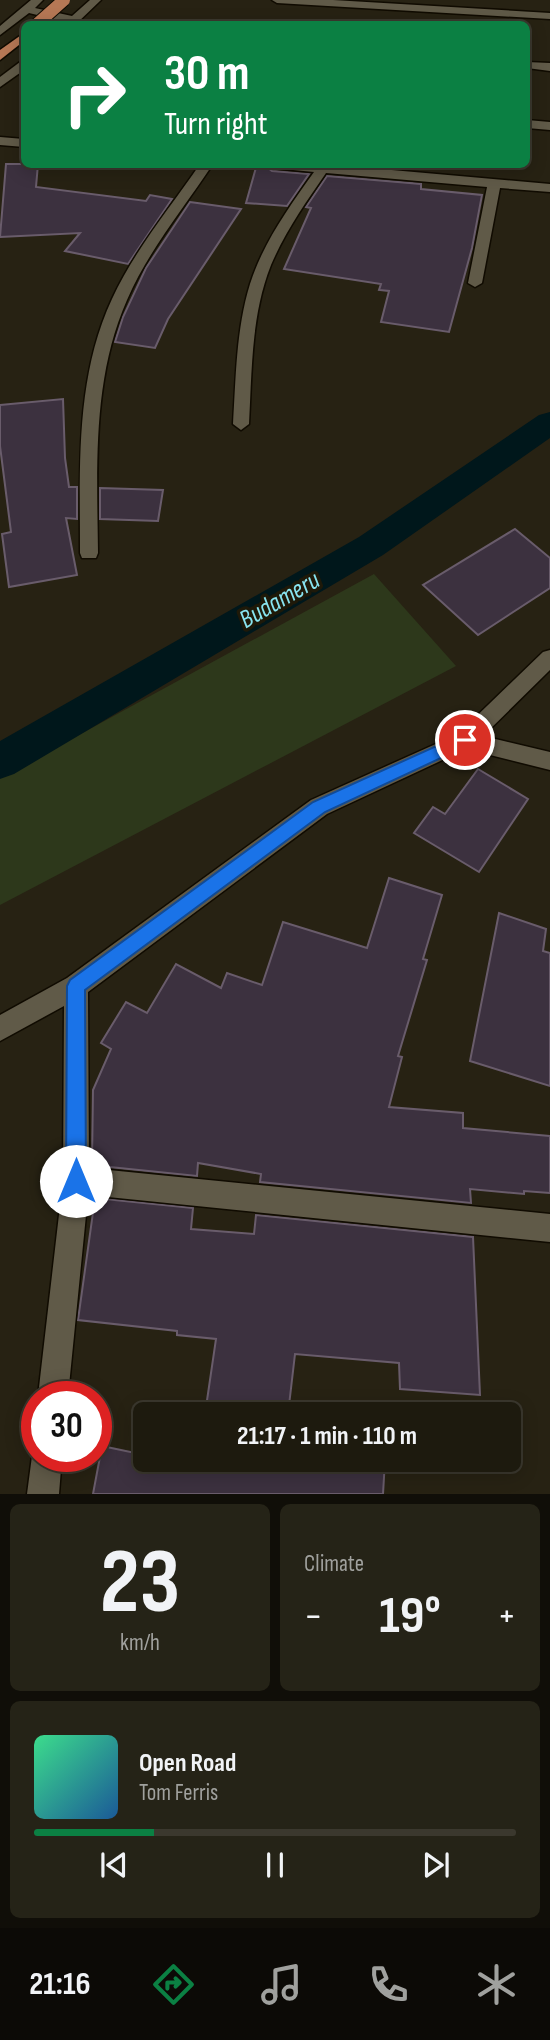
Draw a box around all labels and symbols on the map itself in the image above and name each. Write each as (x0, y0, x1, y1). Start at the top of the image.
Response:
water label: Budameru (234, 565, 326, 636)
pin (435, 710, 495, 770)
position arrow (39, 1144, 113, 1218)
speed limit sign: 30 (21, 1381, 112, 1472)

